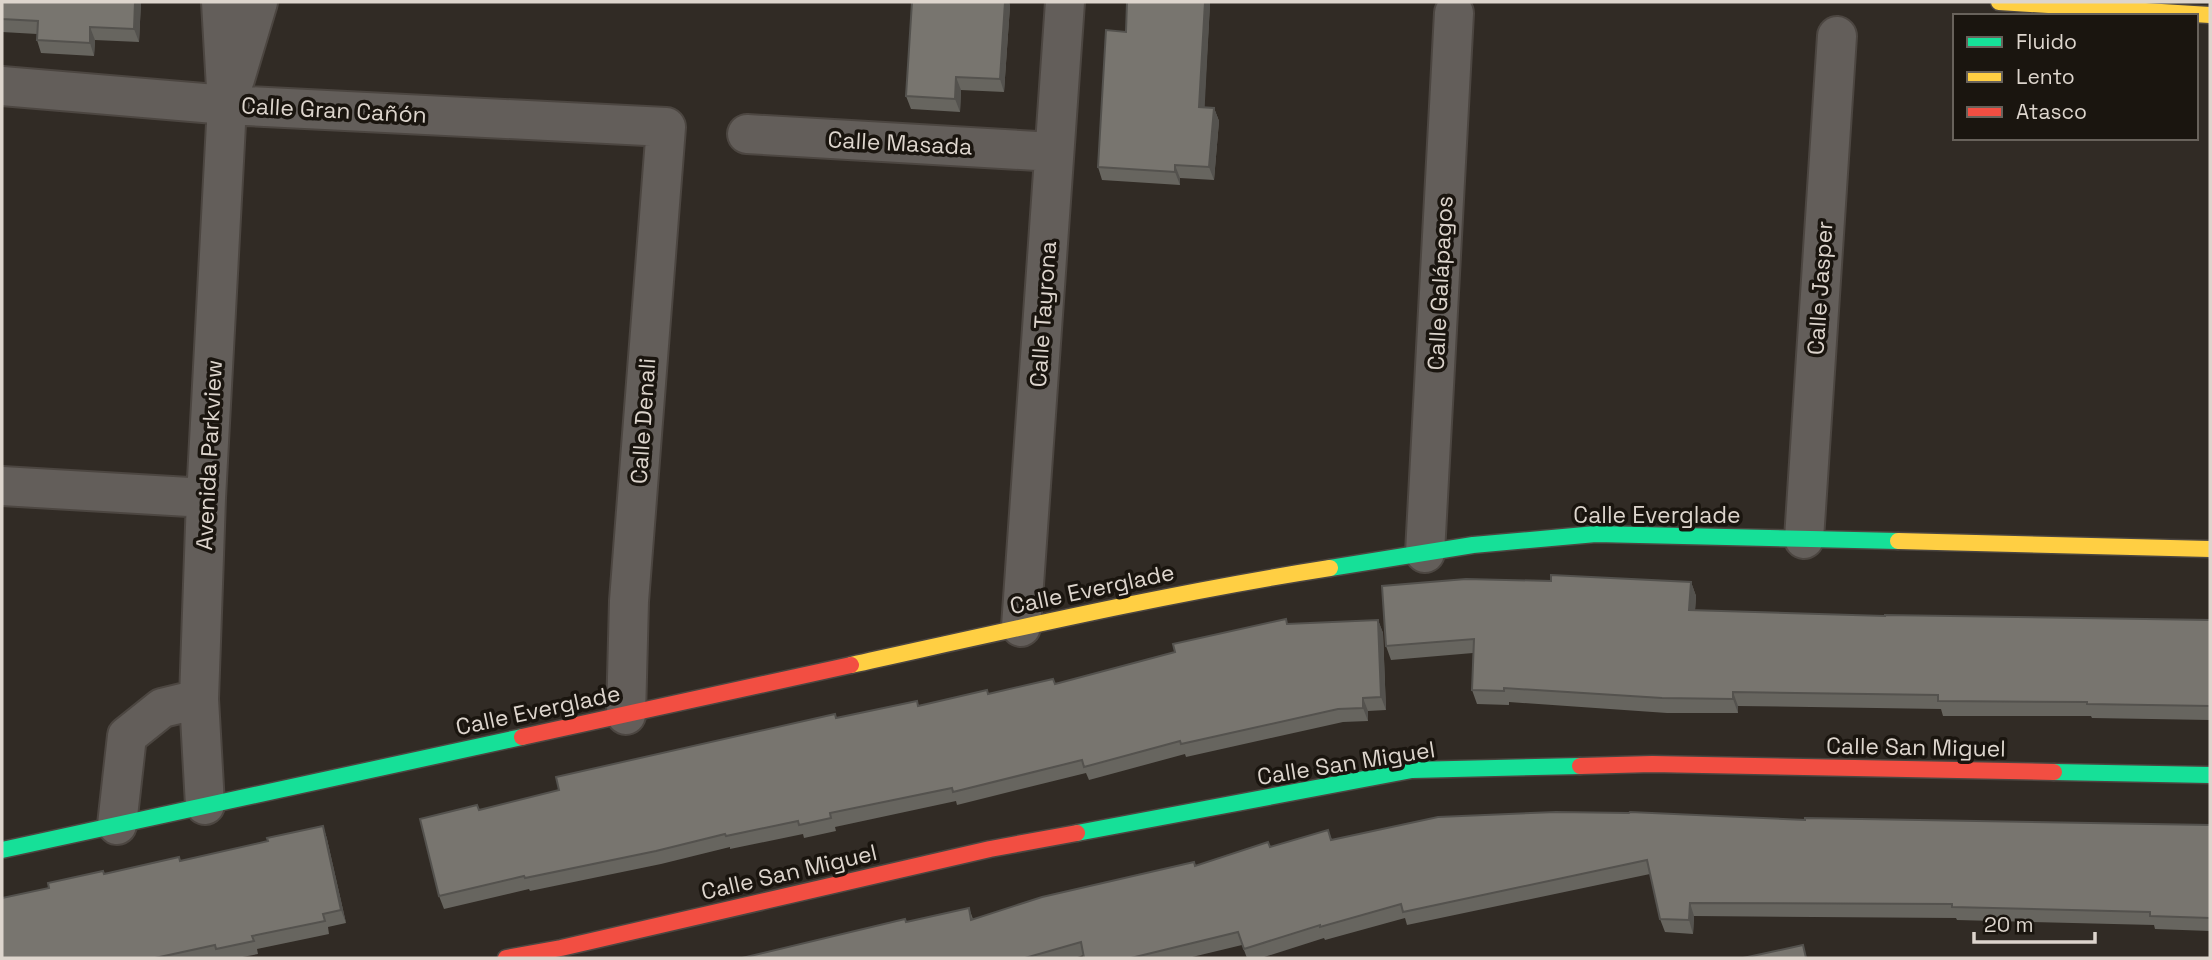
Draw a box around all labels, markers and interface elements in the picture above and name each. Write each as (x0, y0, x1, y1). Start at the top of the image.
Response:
legend (1953, 14, 2198, 140)
text: Fluido (2016, 28, 2077, 55)
text: Lento (2016, 63, 2075, 90)
street label: Calle Gran Cañón (240, 90, 428, 130)
text: Atasco (2016, 98, 2087, 125)
street label: Calle Masada (827, 124, 973, 162)
street label: Calle Galápagos (1420, 195, 1460, 371)
street label: Calle Jasper (1800, 220, 1840, 356)
street label: Calle Tayrona (1023, 240, 1063, 388)
street label: Calle Denali (624, 357, 662, 485)
street label: Avenida Parkview (189, 359, 229, 551)
street label: Calle Everglade (1573, 500, 1741, 530)
street label: Calle Everglade (1007, 557, 1177, 621)
street label: Calle Everglade (453, 678, 623, 742)
street label: Calle San Miguel (1826, 730, 2006, 764)
street label: Calle San Miguel (1255, 734, 1437, 792)
street label: Calle San Miguel (698, 837, 880, 907)
scale bar (1974, 900, 2095, 944)
text: 20 m (1984, 911, 2034, 938)

